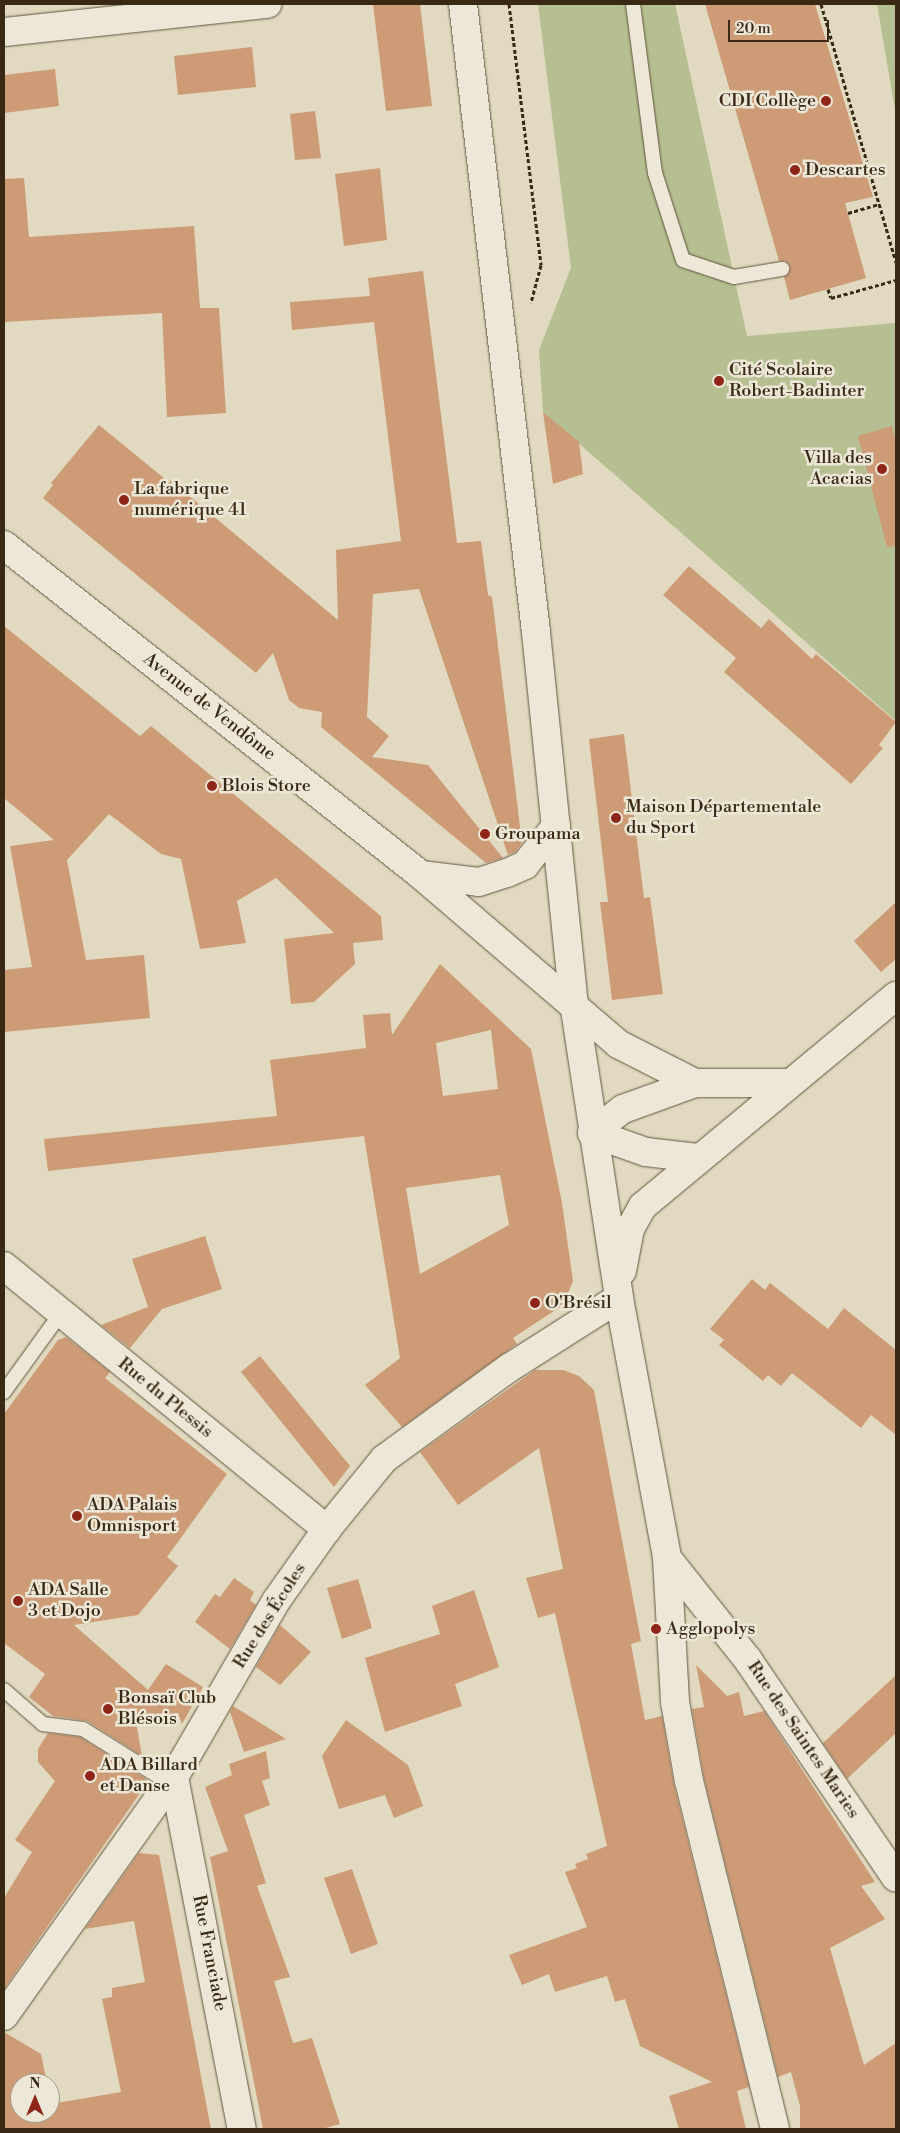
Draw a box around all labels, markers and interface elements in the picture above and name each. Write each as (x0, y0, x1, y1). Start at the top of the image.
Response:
scale bar (730, 10, 831, 42)
text: 20 m (736, 19, 771, 38)
place label: CDI Collège (719, 90, 816, 112)
marker: CDI Collège (820, 95, 832, 107)
place label: Descartes (805, 159, 886, 181)
marker: Descartes (789, 164, 801, 176)
place label: Cité Scolaire Robert-Badinter (729, 360, 864, 402)
marker: Cité Scolaire Robert-Badinter (713, 375, 725, 387)
place label: Villa des Acacias (804, 448, 872, 490)
marker: Villa des Acacias (876, 463, 888, 475)
place label: La fabrique numérique 41 (134, 479, 247, 522)
marker: La fabrique numérique 41 (118, 494, 130, 506)
street label: Avenue de Vendôme (138, 648, 280, 766)
place label: Blois Store (222, 775, 311, 797)
marker: Blois Store (206, 780, 218, 792)
place label: Maison Départementale du Sport (626, 797, 821, 840)
marker: Maison Départementale du Sport (610, 812, 622, 824)
place label: Groupama (495, 823, 581, 845)
marker: Groupama (479, 828, 491, 840)
place label: O'Brésil (545, 1292, 612, 1314)
marker: O'Brésil (529, 1297, 541, 1309)
street label: Rue du Plessis (113, 1353, 217, 1443)
place label: ADA Palais Omnisport (87, 1495, 177, 1538)
marker: ADA Palais Omnisport (71, 1510, 83, 1522)
street label: Rue des Écoles (229, 1559, 311, 1673)
place label: ADA Salle 3 et Dojo (28, 1580, 109, 1622)
marker: ADA Salle 3 et Dojo (12, 1595, 24, 1607)
place label: Agglopolys (666, 1618, 755, 1640)
marker: Agglopolys (650, 1623, 662, 1635)
street label: Rue des Saintes Maries (742, 1657, 864, 1823)
place label: Bonsaï Club Blésois (118, 1688, 216, 1730)
marker: Bonsaï Club Blésois (102, 1703, 114, 1715)
place label: ADA Billard et Danse (100, 1755, 198, 1798)
marker: ADA Billard et Danse (84, 1770, 96, 1782)
street label: Rue Franciade (187, 1893, 231, 2013)
north arrow (10, 2073, 60, 2123)
text: N (29, 2075, 41, 2093)

